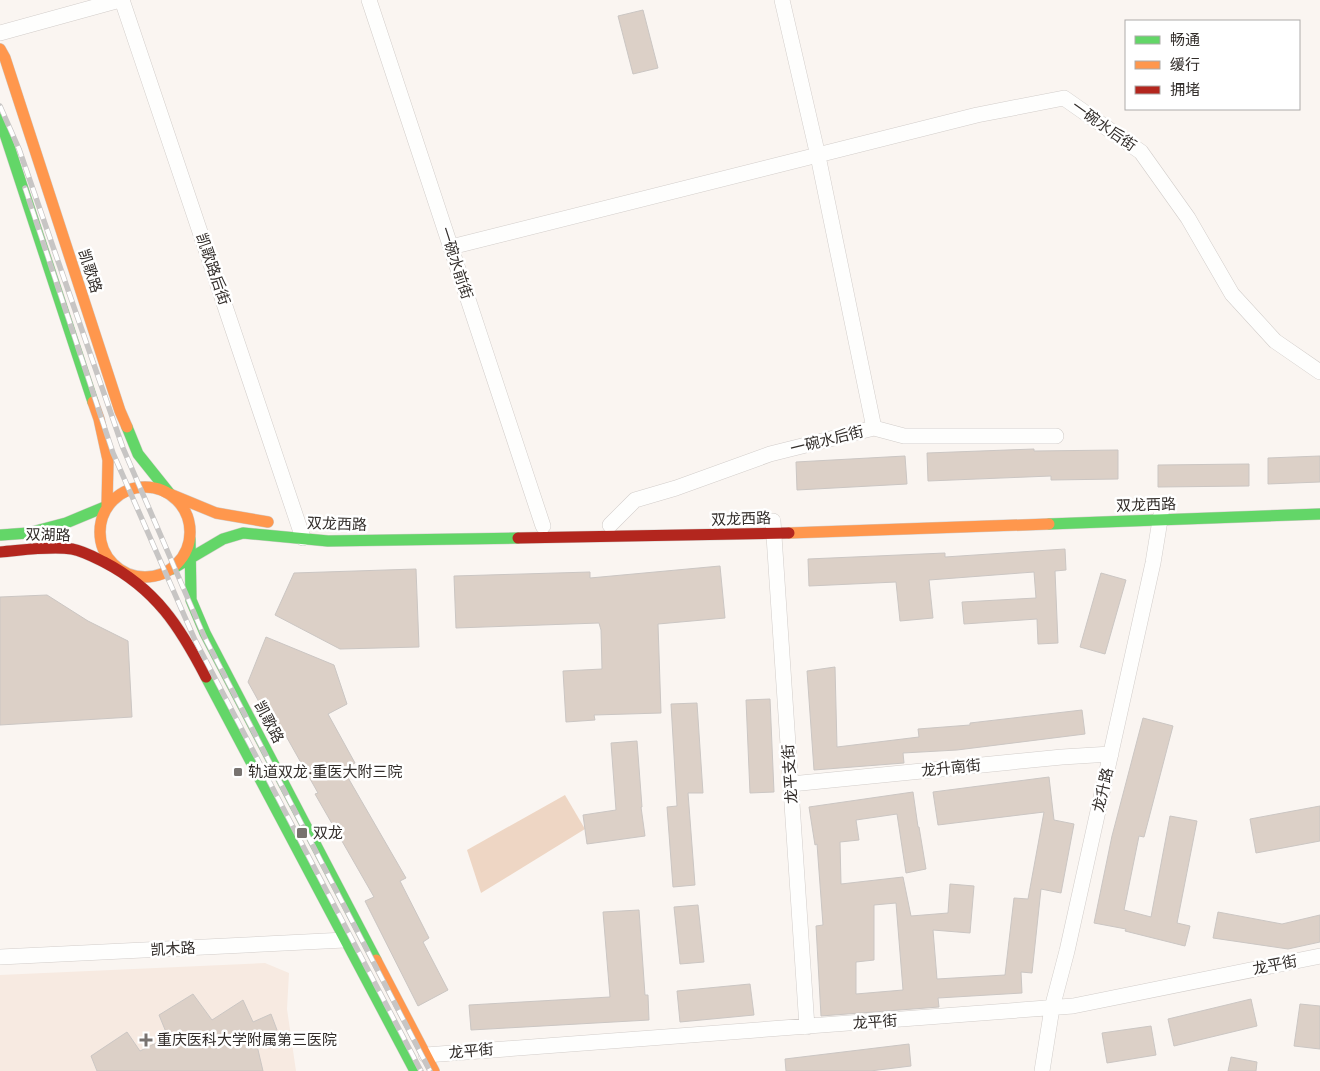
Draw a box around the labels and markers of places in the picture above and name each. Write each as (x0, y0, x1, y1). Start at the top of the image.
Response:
place label: 轨道双龙·重医大附三院 (248, 761, 403, 783)
marker: 轨道双龙·重医大附三院 (232, 766, 244, 778)
place label: 双龙 (313, 822, 343, 844)
marker: 双龙 (295, 826, 309, 840)
place label: 重庆医科大学附属第三医院 (157, 1029, 337, 1051)
marker: 重庆医科大学附属第三医院 (139, 1033, 153, 1047)

